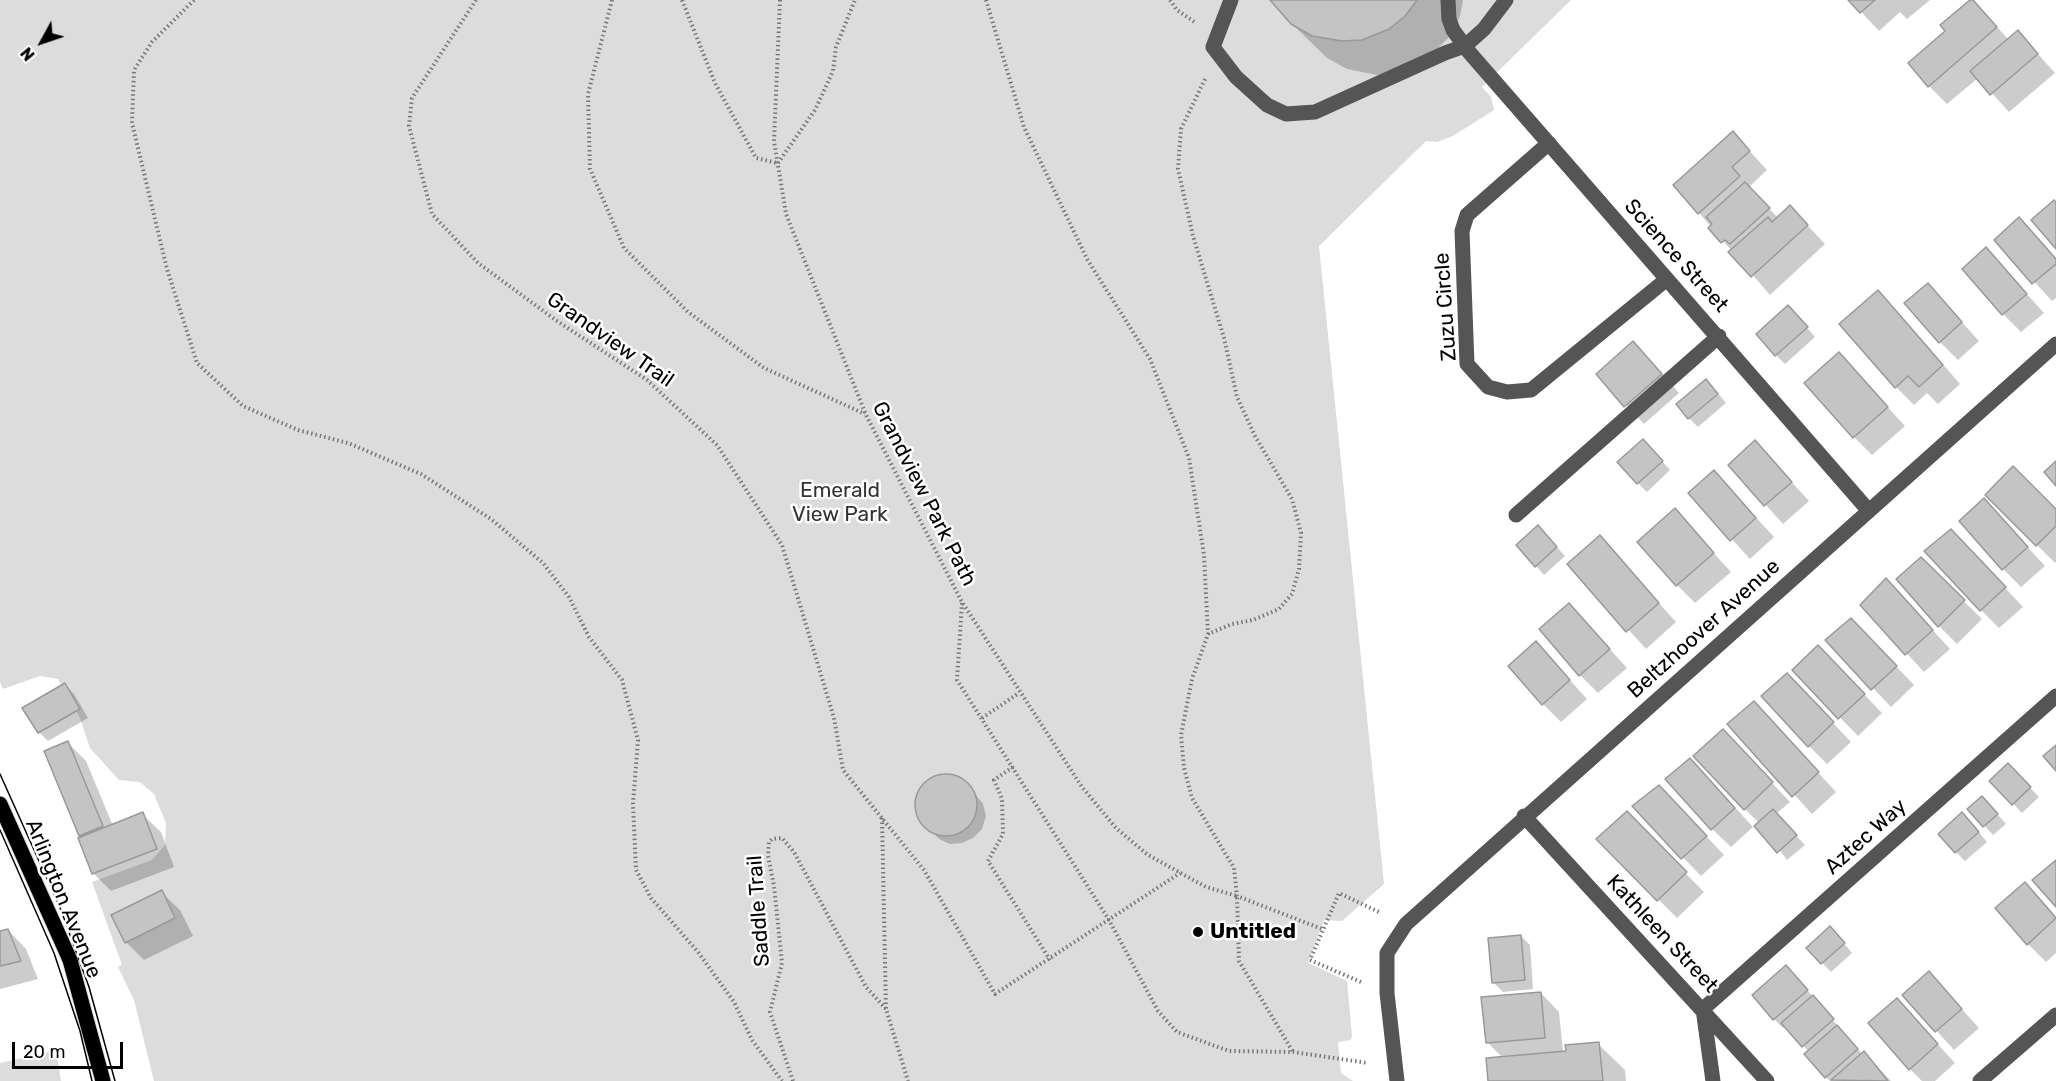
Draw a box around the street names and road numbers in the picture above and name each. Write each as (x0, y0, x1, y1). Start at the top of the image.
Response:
street label: Science Street (1619, 194, 1733, 318)
street label: Zuzu Circle (1430, 252, 1462, 362)
street label: Grandview Trail (542, 287, 678, 393)
street label: Grandview Park Path (867, 398, 981, 590)
street label: Beltzhoover Avenue (1623, 554, 1785, 704)
street label: Aztec Way (1820, 794, 1912, 880)
street label: Arlington Avenue (20, 816, 106, 982)
street label: Saddle Trail (743, 854, 775, 968)
street label: Kathleen Street (1601, 870, 1723, 998)

